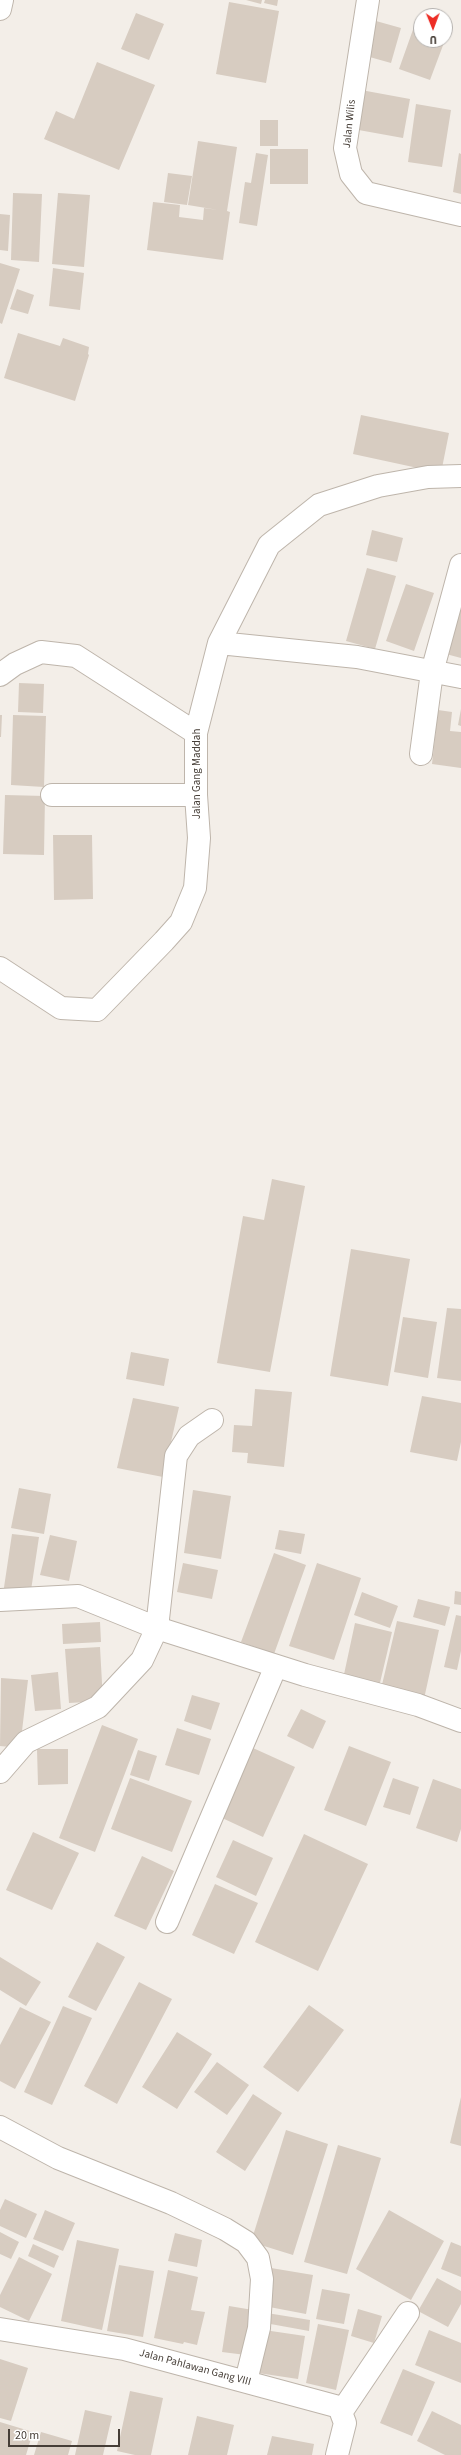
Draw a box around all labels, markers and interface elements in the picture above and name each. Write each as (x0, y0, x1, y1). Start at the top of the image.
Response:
north arrow (413, 8, 453, 48)
text: U (429, 32, 437, 47)
street label: Jalan Wilis (341, 99, 359, 149)
street label: Jalan Gang Maddah (191, 729, 205, 819)
street label: Jalan Pahlawan Gang VIII (138, 2347, 252, 2389)
scale bar (10, 2421, 122, 2447)
text: 20 m (15, 2427, 39, 2444)

